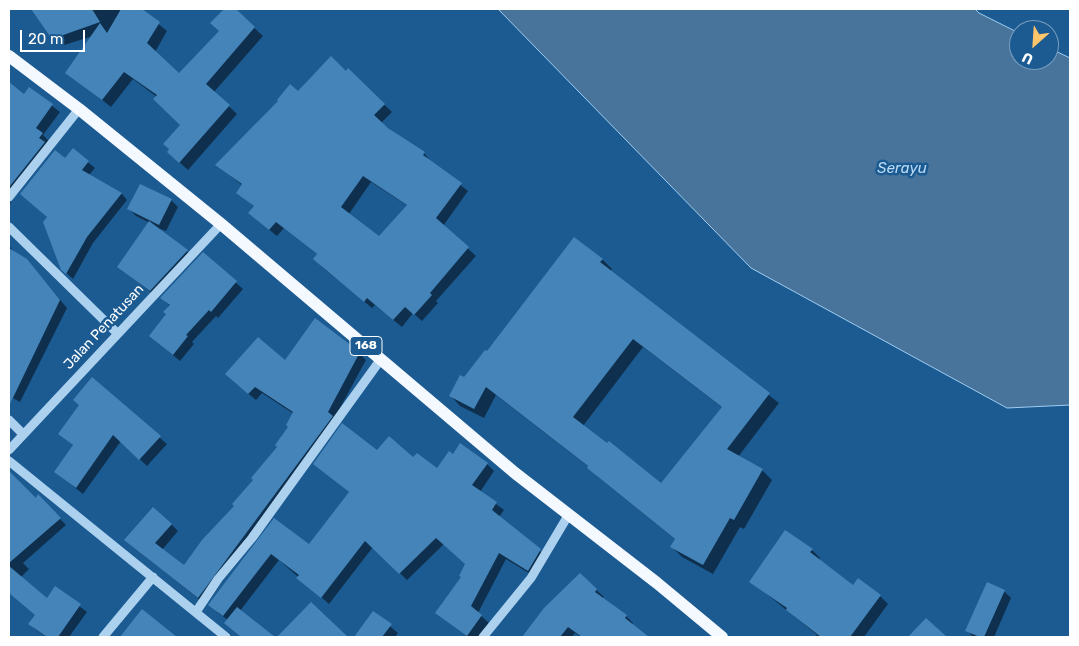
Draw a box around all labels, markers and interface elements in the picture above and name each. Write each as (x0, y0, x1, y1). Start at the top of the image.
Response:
scale bar (22, 20, 88, 52)
north arrow (1009, 20, 1059, 70)
text: 20 m (28, 30, 63, 48)
text: U (1019, 48, 1036, 68)
water label: Serayu (877, 160, 927, 178)
street label: Jalan Penatusan (60, 281, 148, 373)
road number: 168 (350, 336, 382, 356)

